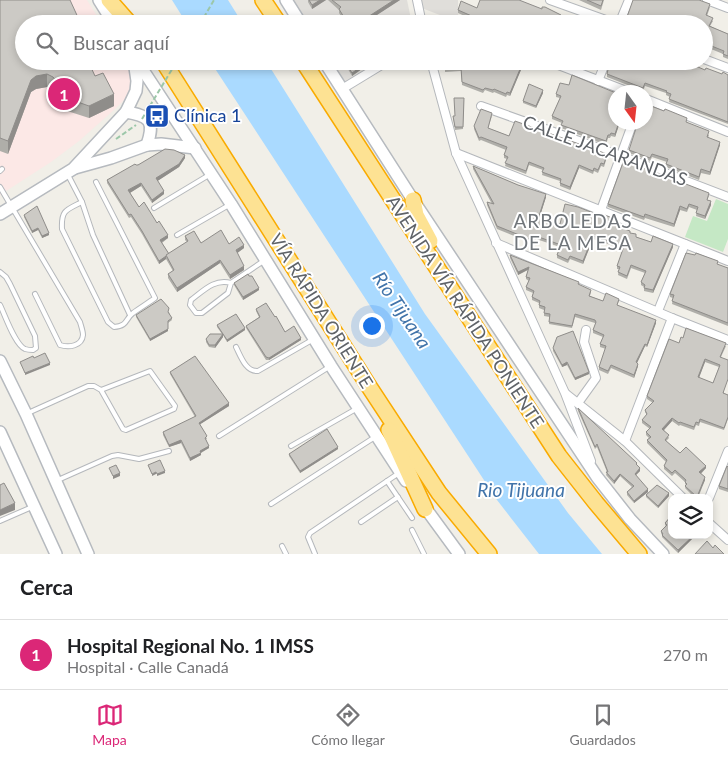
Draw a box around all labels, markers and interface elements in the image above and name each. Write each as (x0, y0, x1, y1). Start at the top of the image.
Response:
search box (15, 15, 713, 70)
icon: search (33, 29, 61, 57)
text: Buscar aquí (73, 31, 169, 54)
pin: 1 (48, 75, 80, 113)
north arrow (608, 85, 653, 130)
bus stop icon: Clínica 1 (144, 103, 170, 129)
place label: Clínica 1 (174, 104, 242, 126)
street label: CALLE JACARANDAS (520, 110, 690, 190)
street label: AVENIDA VÍA RÁPIDA PONIENTE (382, 191, 549, 432)
district label: ARBOLEDAS DE LA MESA (513, 209, 633, 254)
street label: VÍA RÁPIDA ORIENTE (265, 229, 378, 392)
water label: Río Tijuana (368, 267, 436, 353)
your location (359, 313, 385, 339)
water label: Rio Tijuana (477, 478, 565, 501)
map controls (668, 494, 713, 539)
button: layers (668, 494, 713, 539)
text: Cerca (20, 574, 73, 599)
text: Hospital Regional No. 1 IMSS (67, 634, 314, 657)
text: 1 (31, 645, 41, 664)
text: 270 m (663, 645, 708, 664)
text: Hospital · Calle Canadá (67, 657, 229, 676)
tab: Mapa (92, 701, 127, 748)
tab: Cómo llegar (311, 701, 385, 748)
tab: Guardados (569, 701, 636, 748)

